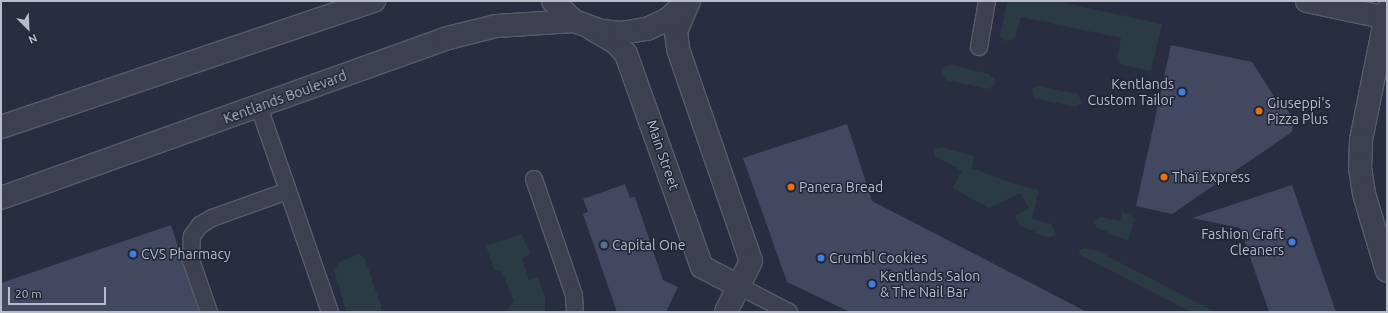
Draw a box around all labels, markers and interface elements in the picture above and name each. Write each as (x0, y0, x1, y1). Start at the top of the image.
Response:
north arrow (8, 8, 48, 48)
text: N (27, 32, 39, 46)
street label: Kentlands Boulevard (221, 67, 349, 127)
place label: Kentlands Custom Tailor (1088, 76, 1174, 108)
marker: Kentlands Custom Tailor (1177, 87, 1187, 97)
place label: Giuseppi's Pizza Plus (1267, 95, 1331, 128)
marker: Giuseppi's Pizza Plus (1254, 106, 1264, 116)
street label: Main Street (643, 118, 683, 192)
place label: Thaï Express (1172, 169, 1250, 185)
marker: Thaï Express (1159, 172, 1169, 182)
place label: Panera Bread (799, 179, 883, 195)
marker: Panera Bread (786, 182, 796, 192)
place label: Fashion Craft Cleaners (1201, 226, 1284, 258)
place label: Capital One (612, 237, 686, 253)
marker: Fashion Craft Cleaners (1287, 237, 1297, 247)
marker: Capital One (599, 240, 609, 250)
place label: CVS Pharmacy (141, 246, 231, 262)
marker: CVS Pharmacy (128, 249, 138, 259)
place label: Crumbl Cookies (829, 250, 927, 266)
marker: Crumbl Cookies (816, 253, 826, 263)
place label: Kentlands Salon & The Nail Bar (880, 268, 980, 300)
scale bar (10, 279, 108, 305)
marker: Kentlands Salon & The Nail Bar (867, 279, 877, 289)
text: 20 m (15, 287, 42, 300)

